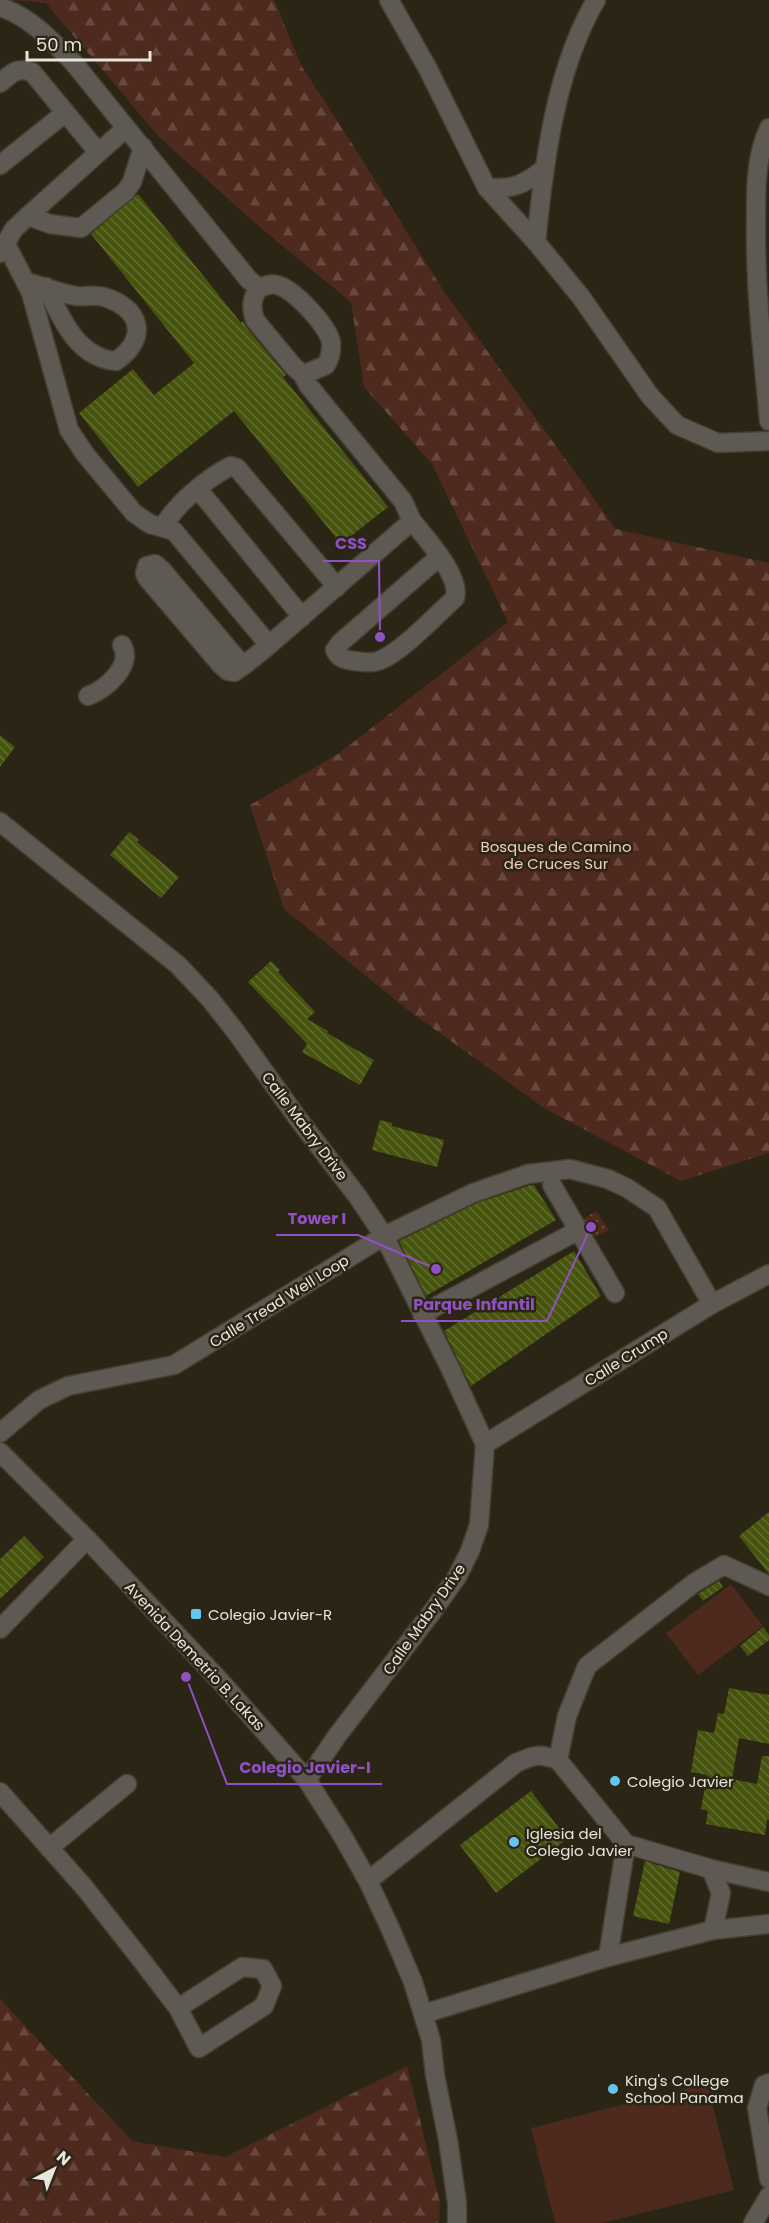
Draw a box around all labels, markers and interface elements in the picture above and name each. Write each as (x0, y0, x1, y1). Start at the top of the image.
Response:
scale bar (27, 24, 150, 62)
text: 50 m (36, 32, 82, 57)
callout: CSS (323, 527, 379, 561)
text: CSS (335, 532, 367, 555)
park label: Bosques de Camino de Cruces Sur (480, 836, 632, 874)
street label: Calle Mabry Drive (257, 1067, 353, 1185)
callout: Tower I (276, 1201, 358, 1235)
text: Tower I (288, 1207, 346, 1230)
street label: Calle Tread Well Loop (205, 1249, 353, 1353)
callout: Parque Infantil (401, 1287, 547, 1321)
text: Parque Infantil (413, 1293, 535, 1316)
street label: Calle Crump (580, 1323, 672, 1391)
street label: Calle Mabry Drive (378, 1559, 470, 1679)
street label: Avenida Demetrio B. Lakas (120, 1577, 270, 1735)
place label: Colegio Javier-R (208, 1604, 332, 1625)
marker: Colegio Javier-R (189, 1607, 203, 1621)
callout: Colegio Javier-I (227, 1750, 382, 1784)
text: Colegio Javier-I (239, 1756, 371, 1779)
place label: Colegio Javier (627, 1771, 734, 1792)
marker: Colegio Javier (608, 1774, 622, 1788)
place label: Iglesia del Colegio Javier (526, 1823, 633, 1861)
marker: Iglesia del Colegio Javier (507, 1835, 521, 1849)
place label: King's College School Panama (625, 2070, 744, 2108)
marker: King's College School Panama (606, 2082, 620, 2096)
north arrow (24, 2139, 84, 2199)
text: N (52, 2146, 76, 2171)

